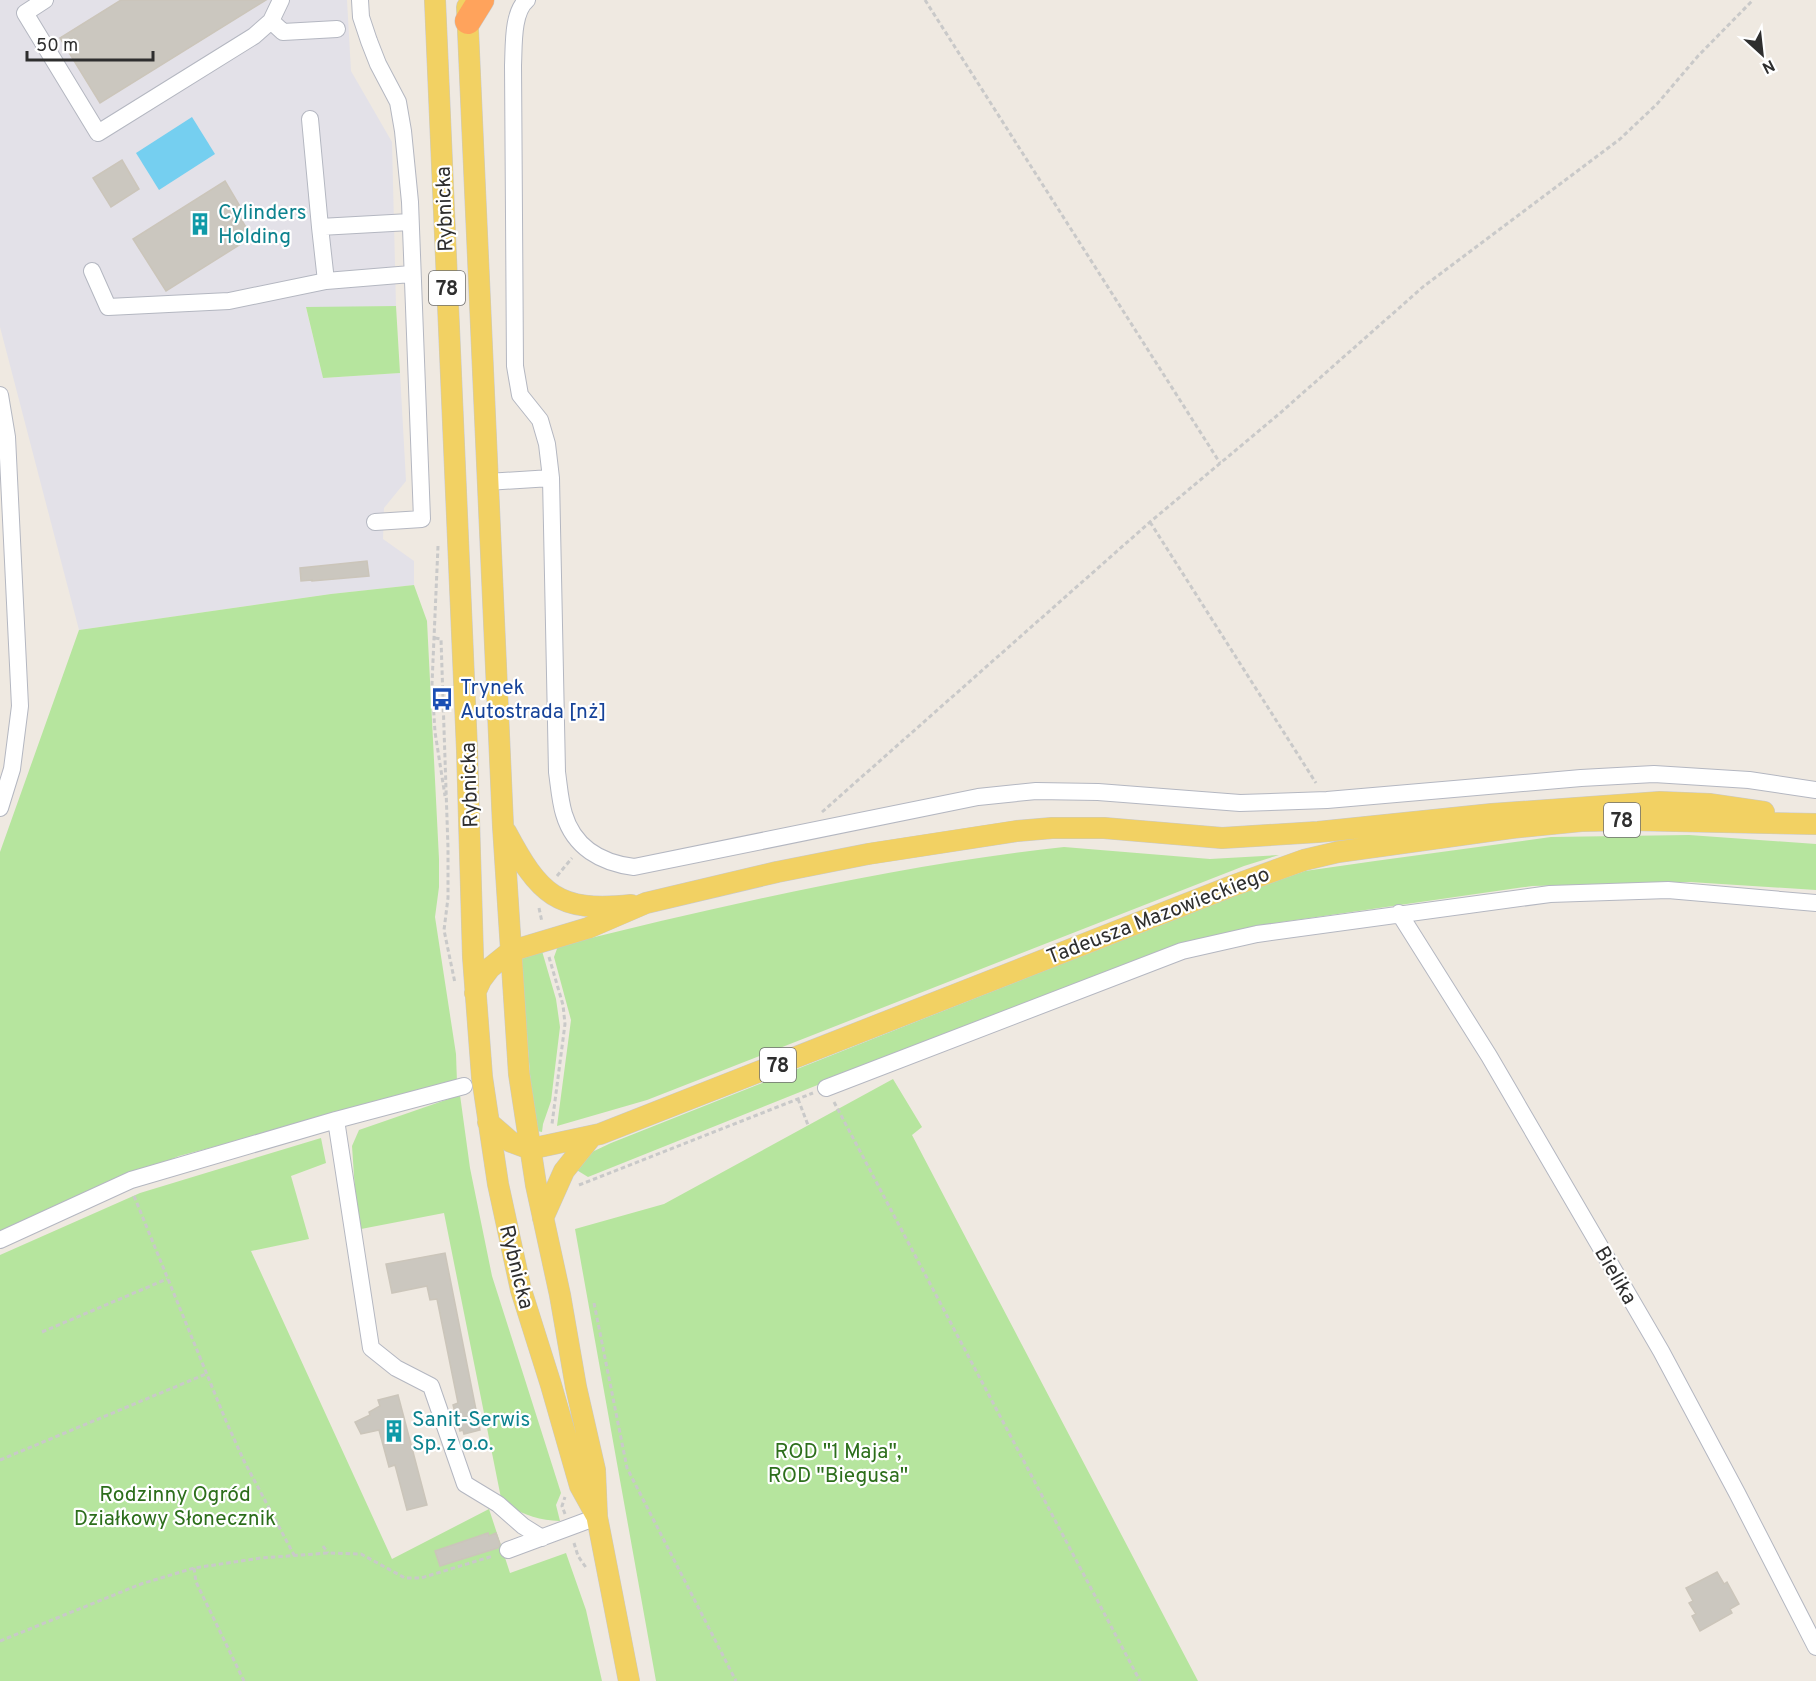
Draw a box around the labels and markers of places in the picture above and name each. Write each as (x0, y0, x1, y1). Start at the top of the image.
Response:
place label: Cylinders Holding (218, 200, 307, 251)
building icon: Cylinders Holding (187, 211, 213, 237)
place label: Trynek Autostrada [nż] (460, 675, 606, 726)
bus stop icon: Trynek Autostrada [nż] (429, 686, 455, 712)
place label: Sanit-Serwis Sp. z o.o. (412, 1407, 530, 1458)
building icon: Sanit-Serwis Sp. z o.o. (381, 1418, 407, 1444)

